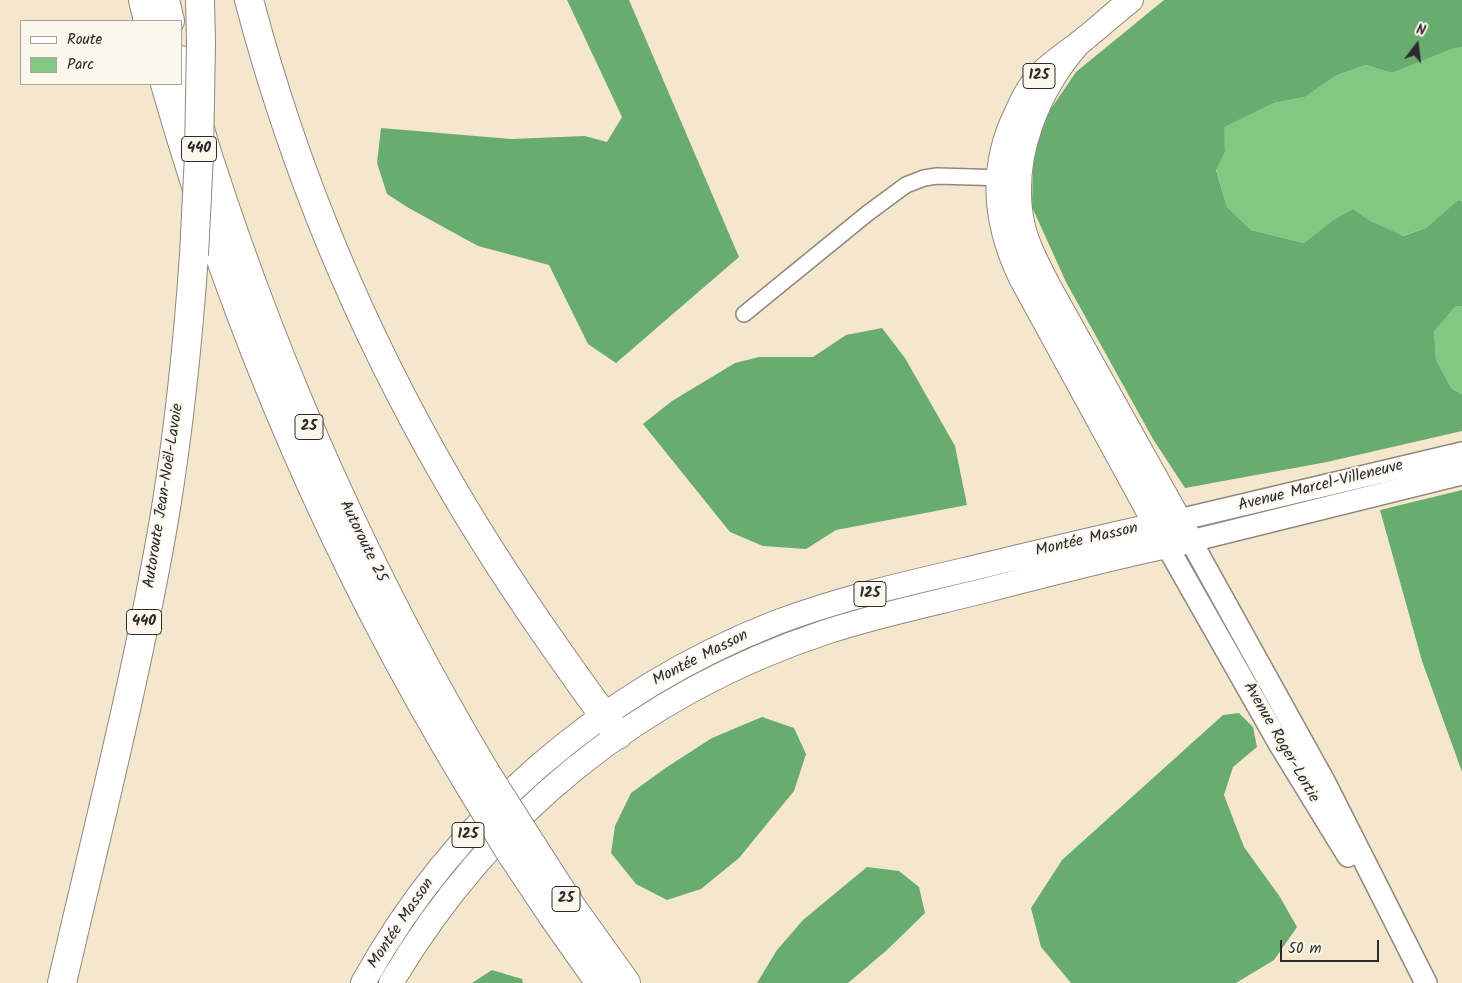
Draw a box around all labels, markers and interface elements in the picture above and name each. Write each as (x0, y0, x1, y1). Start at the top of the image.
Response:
text: N (1414, 19, 1428, 42)
legend (20, 20, 182, 85)
north arrow (1392, 20, 1442, 70)
text: Route (67, 28, 102, 52)
text: Parc (67, 53, 94, 77)
road number: 125 (1023, 64, 1055, 88)
road number: 440 (182, 136, 216, 162)
street label: Autoroute Jean-Noël-Lavoie (141, 402, 189, 590)
road number: 25 (295, 414, 323, 440)
street label: Avenue Marcel-Villeneuve (1237, 457, 1405, 517)
street label: Autoroute 25 (334, 498, 390, 586)
street label: Montée Masson (1034, 520, 1140, 562)
road number: 125 (854, 582, 886, 606)
road number: 440 (126, 610, 162, 634)
street label: Montée Masson (650, 627, 752, 691)
street label: Avenue Roger-Lortie (1238, 679, 1322, 807)
road number: 125 (452, 822, 484, 848)
street label: Montée Masson (365, 875, 439, 973)
road number: 25 (552, 886, 580, 912)
scale bar (1282, 930, 1381, 962)
text: 50 m (1288, 937, 1322, 961)

